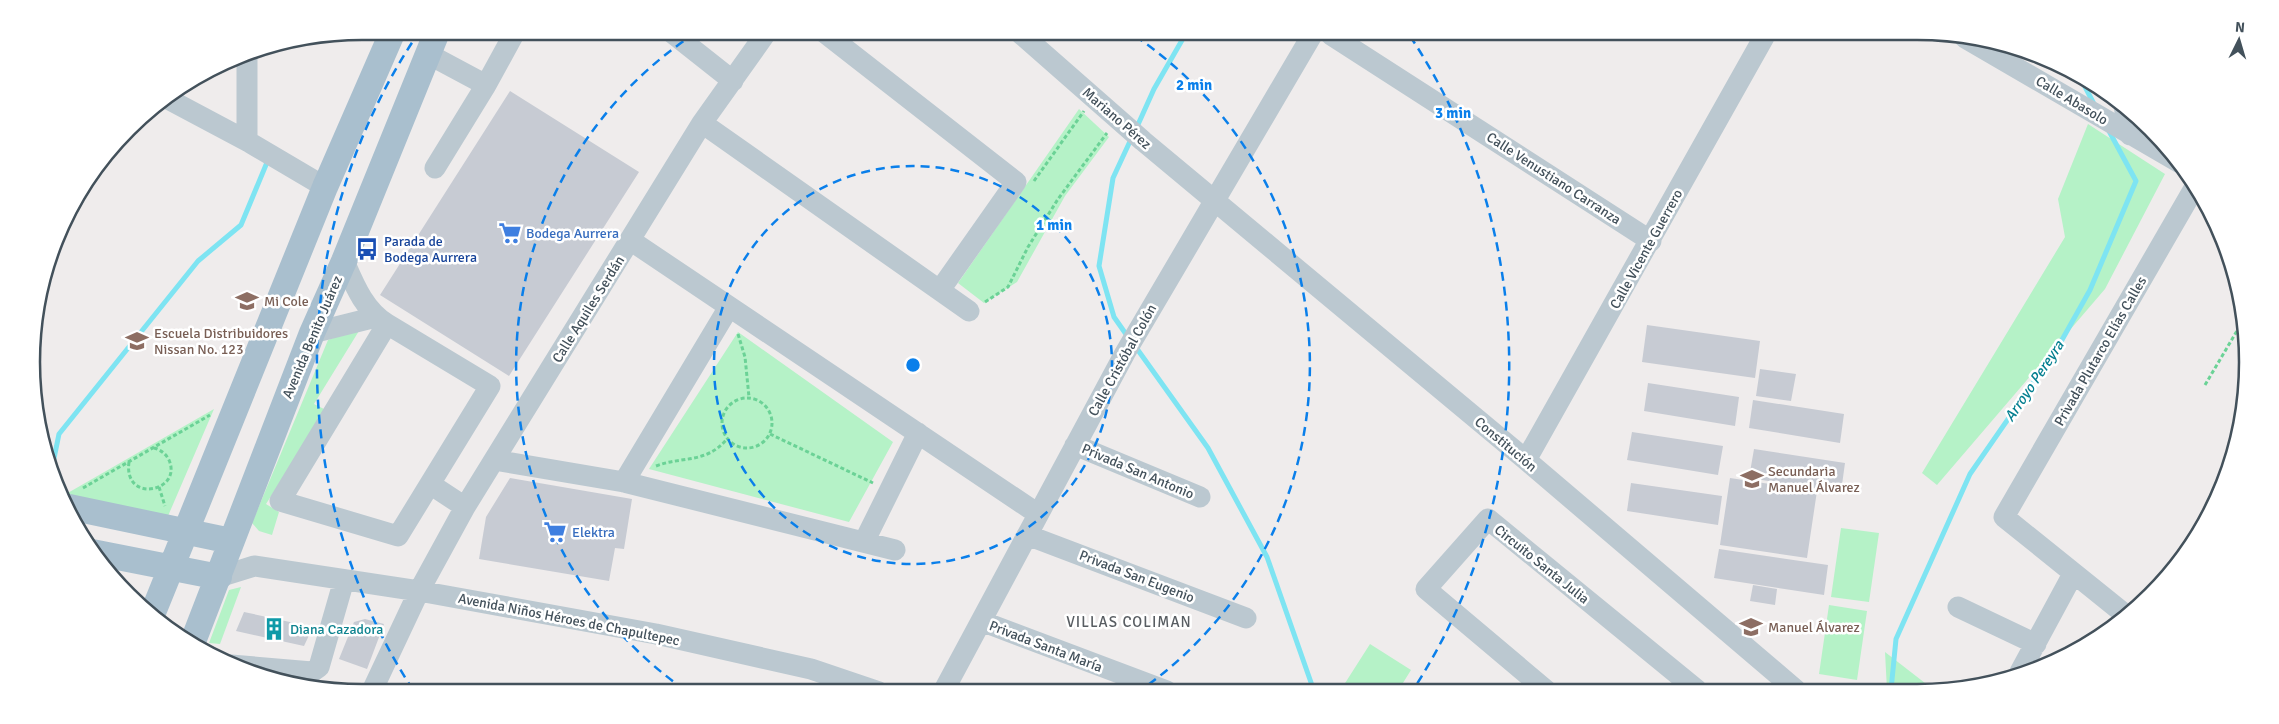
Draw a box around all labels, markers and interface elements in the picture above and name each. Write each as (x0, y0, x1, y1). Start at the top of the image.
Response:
north arrow (2214, 15, 2264, 65)
text: N (2234, 19, 2246, 36)
street label: Calle Abasolo (2033, 72, 2111, 129)
text: 2 min (1176, 76, 1212, 94)
street label: Mariano Pérez (1079, 84, 1154, 153)
text: 3 min (1435, 104, 1471, 122)
street label: Calle Venustiano Carranza (1483, 129, 1624, 228)
street label: Calle Vicente Guerrero (1606, 186, 1686, 312)
text: 1 min (1036, 216, 1072, 234)
supermarket icon: Bodega Aurrera (497, 220, 523, 246)
place label: Bodega Aurrera (526, 225, 619, 242)
place label: Parada de Bodega Aurrera (384, 233, 477, 266)
bus stop icon: Parada de Bodega Aurrera (354, 236, 380, 262)
street label: Calle Aquiles Serdán (549, 253, 628, 366)
street label: Avenida Benito Juárez (279, 273, 346, 401)
street label: Privada Plutarco Elías Calles (2051, 274, 2150, 429)
school or university icon: Mi Cole (234, 288, 260, 314)
place label: Mi Cole (264, 293, 309, 310)
street label: Calle Cristóbal Colón (1085, 301, 1160, 419)
place label: Escuela Distribuidores Nissan No. 123 (154, 325, 288, 358)
school or university icon: Escuela Distribuidores Nissan No. 123 (124, 328, 150, 354)
water label: Arroyo Pereyra (2000, 337, 2068, 425)
centre of rings (904, 356, 922, 374)
street label: Constitución (1471, 413, 1540, 475)
street label: Privada San Antonio (1079, 440, 1197, 503)
place label: Secundaria Manuel Álvarez (1768, 463, 1860, 496)
school or university icon: Secundaria Manuel Álvarez (1739, 466, 1765, 492)
supermarket icon: Elektra (542, 519, 568, 545)
street label: Circuito Santa Julia (1491, 521, 1592, 608)
place label: Elektra (572, 524, 615, 541)
street label: Privada San Eugenio (1077, 547, 1197, 606)
street label: Avenida Niños Héroes de Chapultepec (457, 590, 681, 649)
district label: VILLAS COLIMAN (1066, 613, 1192, 631)
school or university icon: Manuel Álvarez (1738, 614, 1764, 640)
building icon: Diana Cazadora (261, 616, 287, 642)
street label: Privada Santa María (987, 617, 1105, 676)
place label: Manuel Álvarez (1768, 619, 1860, 636)
place label: Diana Cazadora (290, 621, 383, 638)

